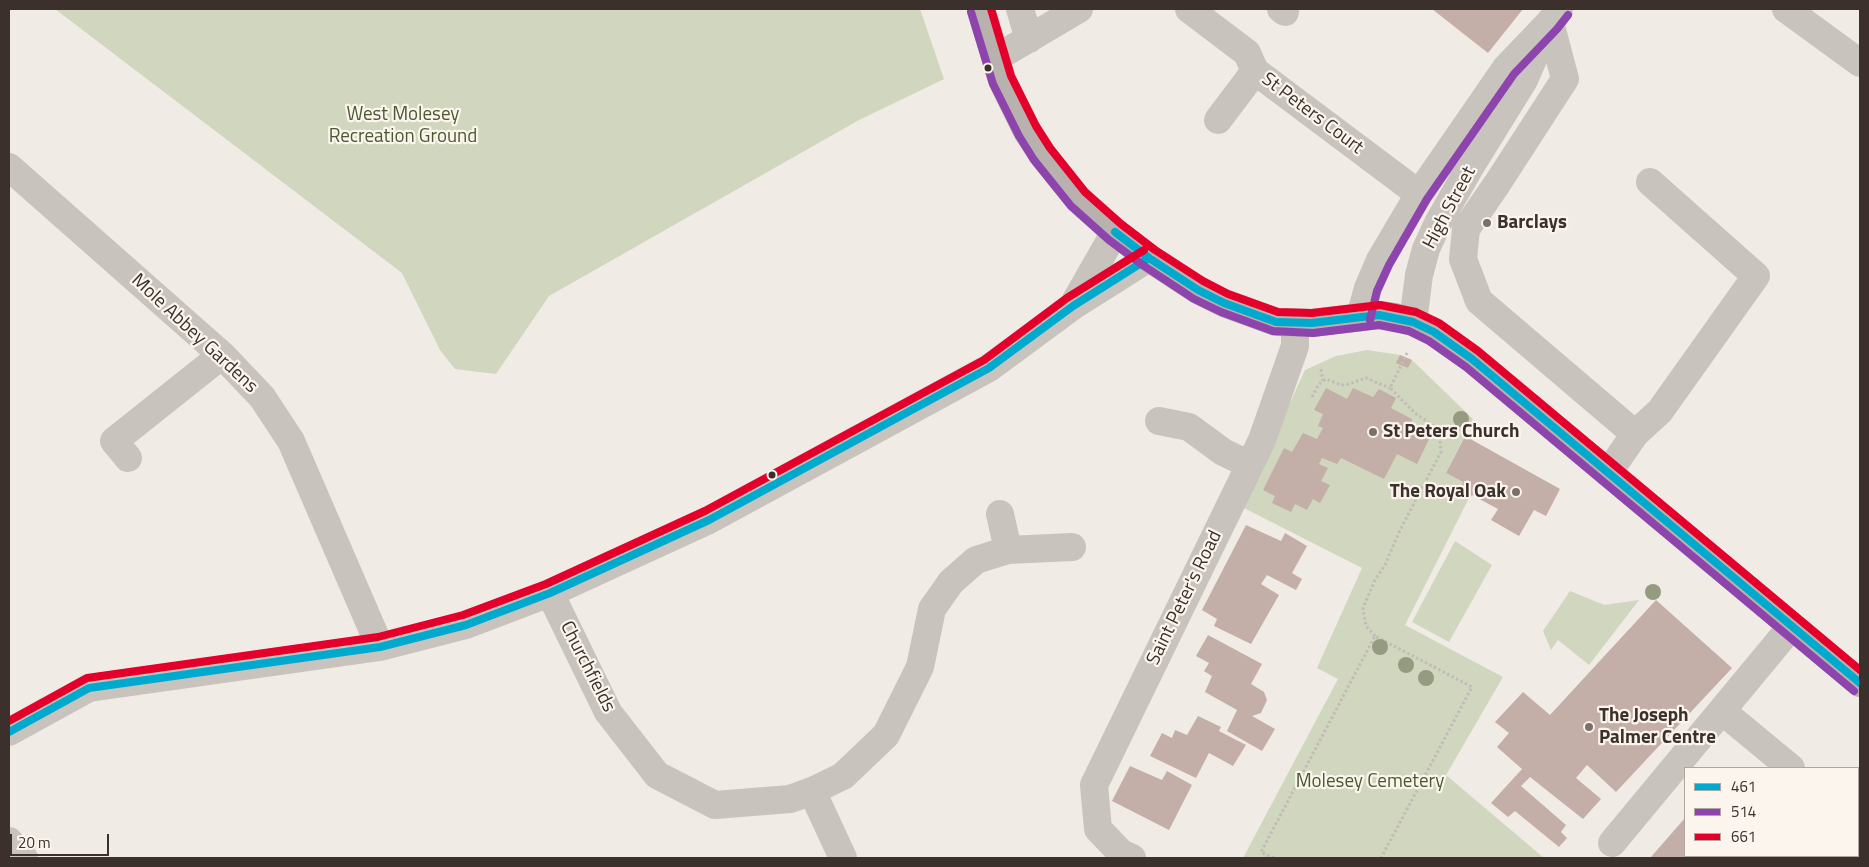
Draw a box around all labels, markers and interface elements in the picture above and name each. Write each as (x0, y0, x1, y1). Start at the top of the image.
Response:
unlabelled marker (983, 63, 993, 73)
street label: St Peters Court (1257, 68, 1367, 160)
park label: West Molesey Recreation Ground (329, 104, 477, 148)
street label: High Street (1419, 163, 1481, 253)
place label: Barclays (1497, 212, 1567, 234)
marker: Barclays (1481, 217, 1493, 229)
street label: Mole Abbey Gardens (126, 270, 262, 398)
place label: St Peters Church (1383, 421, 1519, 443)
marker: St Peters Church (1367, 426, 1379, 438)
unlabelled marker (767, 470, 777, 480)
place label: The Royal Oak (1390, 481, 1506, 503)
marker: The Royal Oak (1510, 486, 1522, 498)
street label: Saint Peter's Road (1143, 527, 1227, 669)
street label: Churchfields (554, 618, 620, 716)
place label: The Joseph Palmer Centre (1599, 705, 1716, 749)
marker: The Joseph Palmer Centre (1583, 721, 1595, 733)
legend (1684, 767, 1859, 857)
park label: Molesey Cemetery (1296, 771, 1444, 793)
text: 461 (1731, 775, 1756, 798)
text: 514 (1731, 800, 1756, 823)
scale bar (12, 824, 111, 856)
text: 661 (1731, 825, 1756, 848)
text: 20 m (18, 831, 51, 854)

